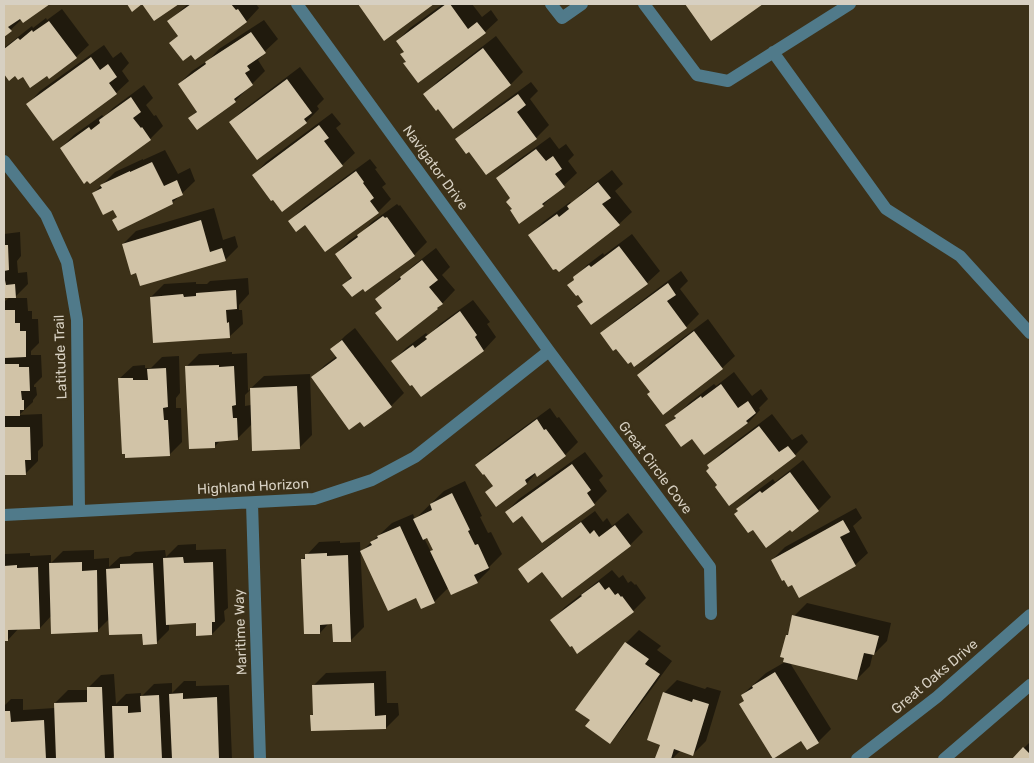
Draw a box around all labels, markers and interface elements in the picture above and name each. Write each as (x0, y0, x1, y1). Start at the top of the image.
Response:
street label: Navigator Drive (399, 122, 471, 214)
street label: Latitude Trail (51, 314, 71, 400)
street label: Great Circle Cove (615, 418, 695, 518)
street label: Highland Horizon (197, 476, 309, 498)
street label: Maritime Way (231, 589, 251, 675)
street label: Great Oaks Drive (888, 636, 982, 718)

